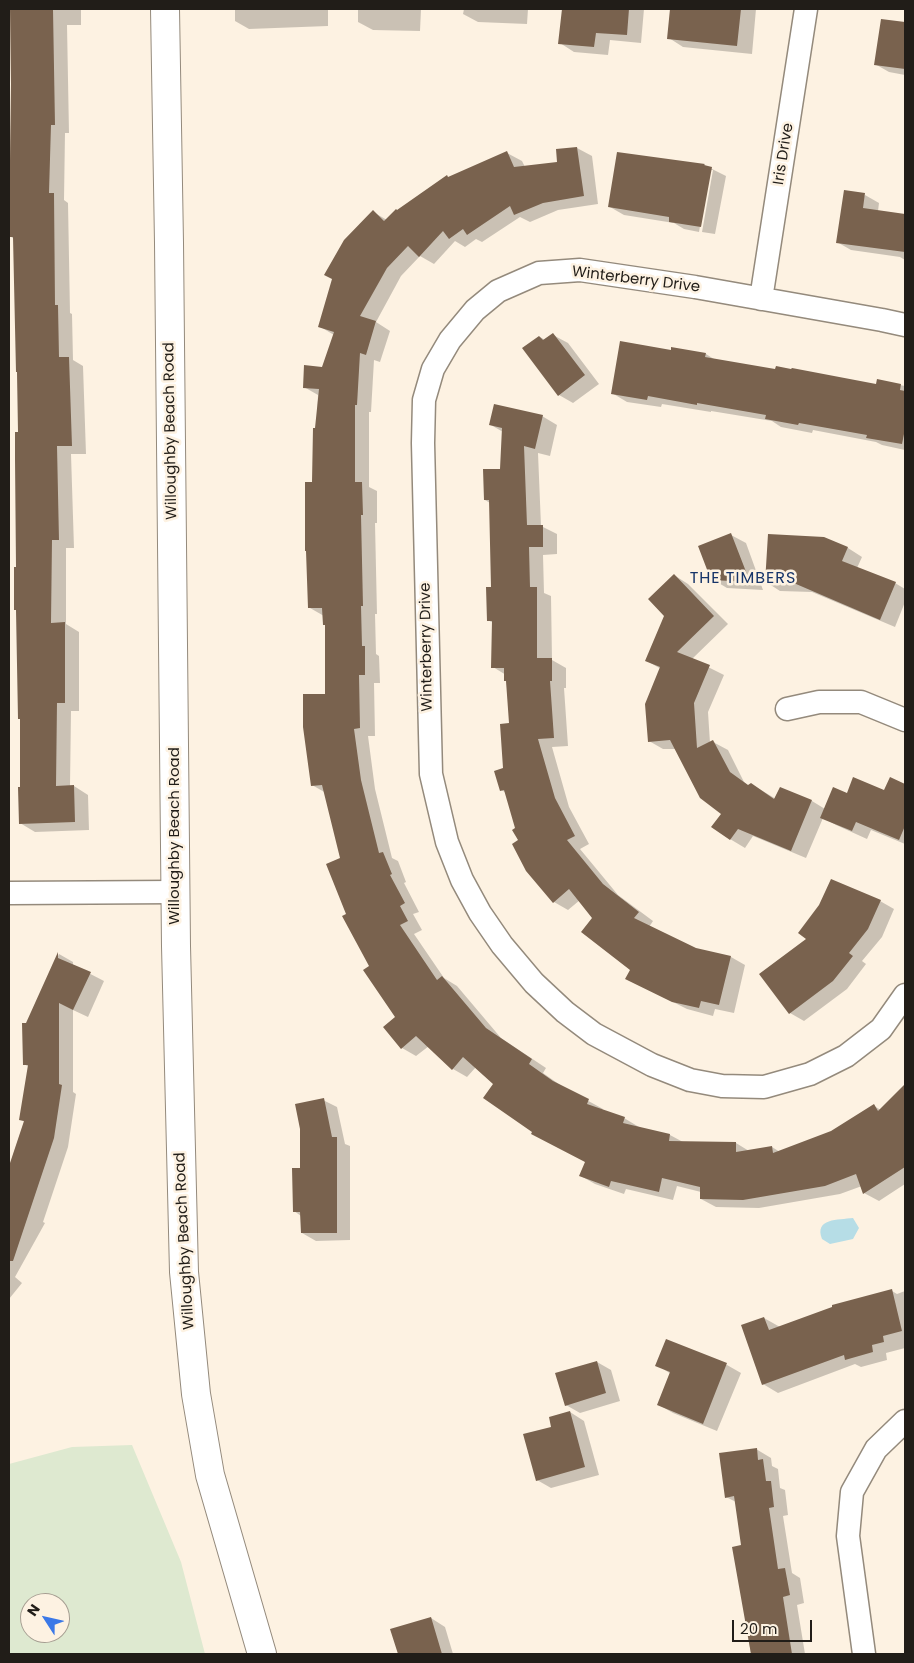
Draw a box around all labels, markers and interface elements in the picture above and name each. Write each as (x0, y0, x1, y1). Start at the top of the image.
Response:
street label: Iris Drive (770, 122, 798, 186)
street label: Winterberry Drive (571, 263, 701, 297)
street label: Willoughby Beach Road (160, 342, 182, 520)
district label: THE TIMBERS (688, 569, 798, 589)
street label: Winterberry Drive (417, 582, 437, 712)
street label: Willoughby Beach Road (166, 747, 184, 925)
street label: Willoughby Beach Road (171, 1152, 199, 1330)
north arrow (20, 1593, 70, 1643)
text: N (22, 1600, 45, 1620)
scale bar (734, 1610, 814, 1642)
text: 20 m (740, 1618, 778, 1639)

